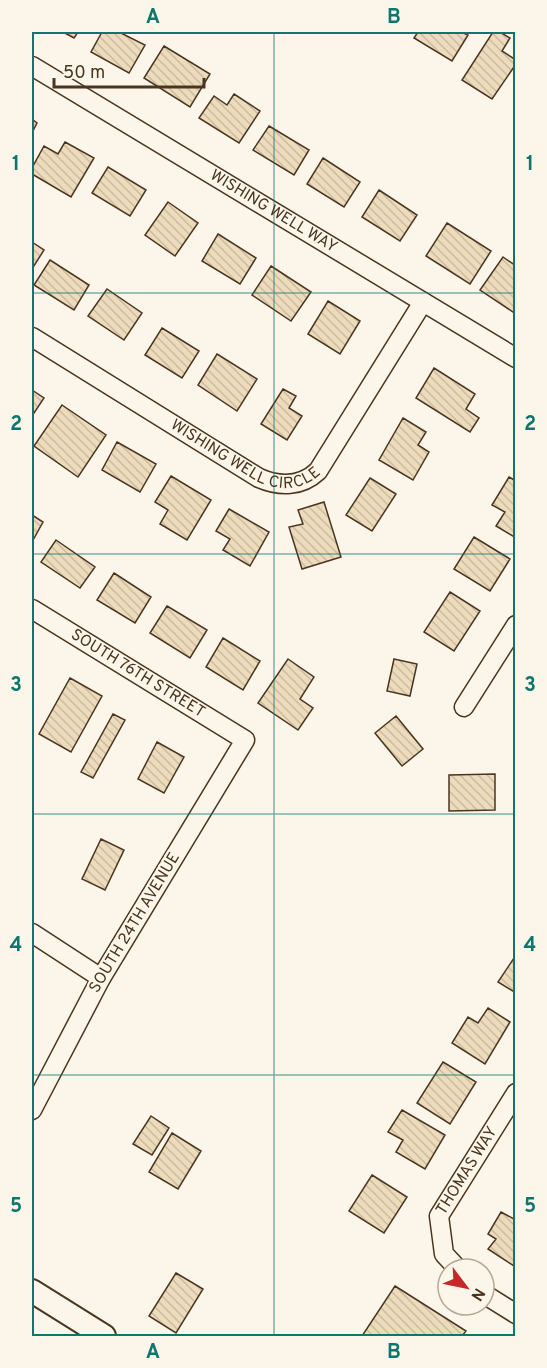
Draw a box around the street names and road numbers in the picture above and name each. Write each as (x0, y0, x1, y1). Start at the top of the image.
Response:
street label: WISHING WELL WAY (206, 166, 341, 258)
street label: WISHING WELL CIRCLE (167, 415, 325, 494)
street label: SOUTH 76TH STREET (67, 625, 208, 723)
street label: SOUTH 24TH AVENUE (85, 849, 185, 997)
street label: THOMAS WAY (432, 1123, 502, 1219)

